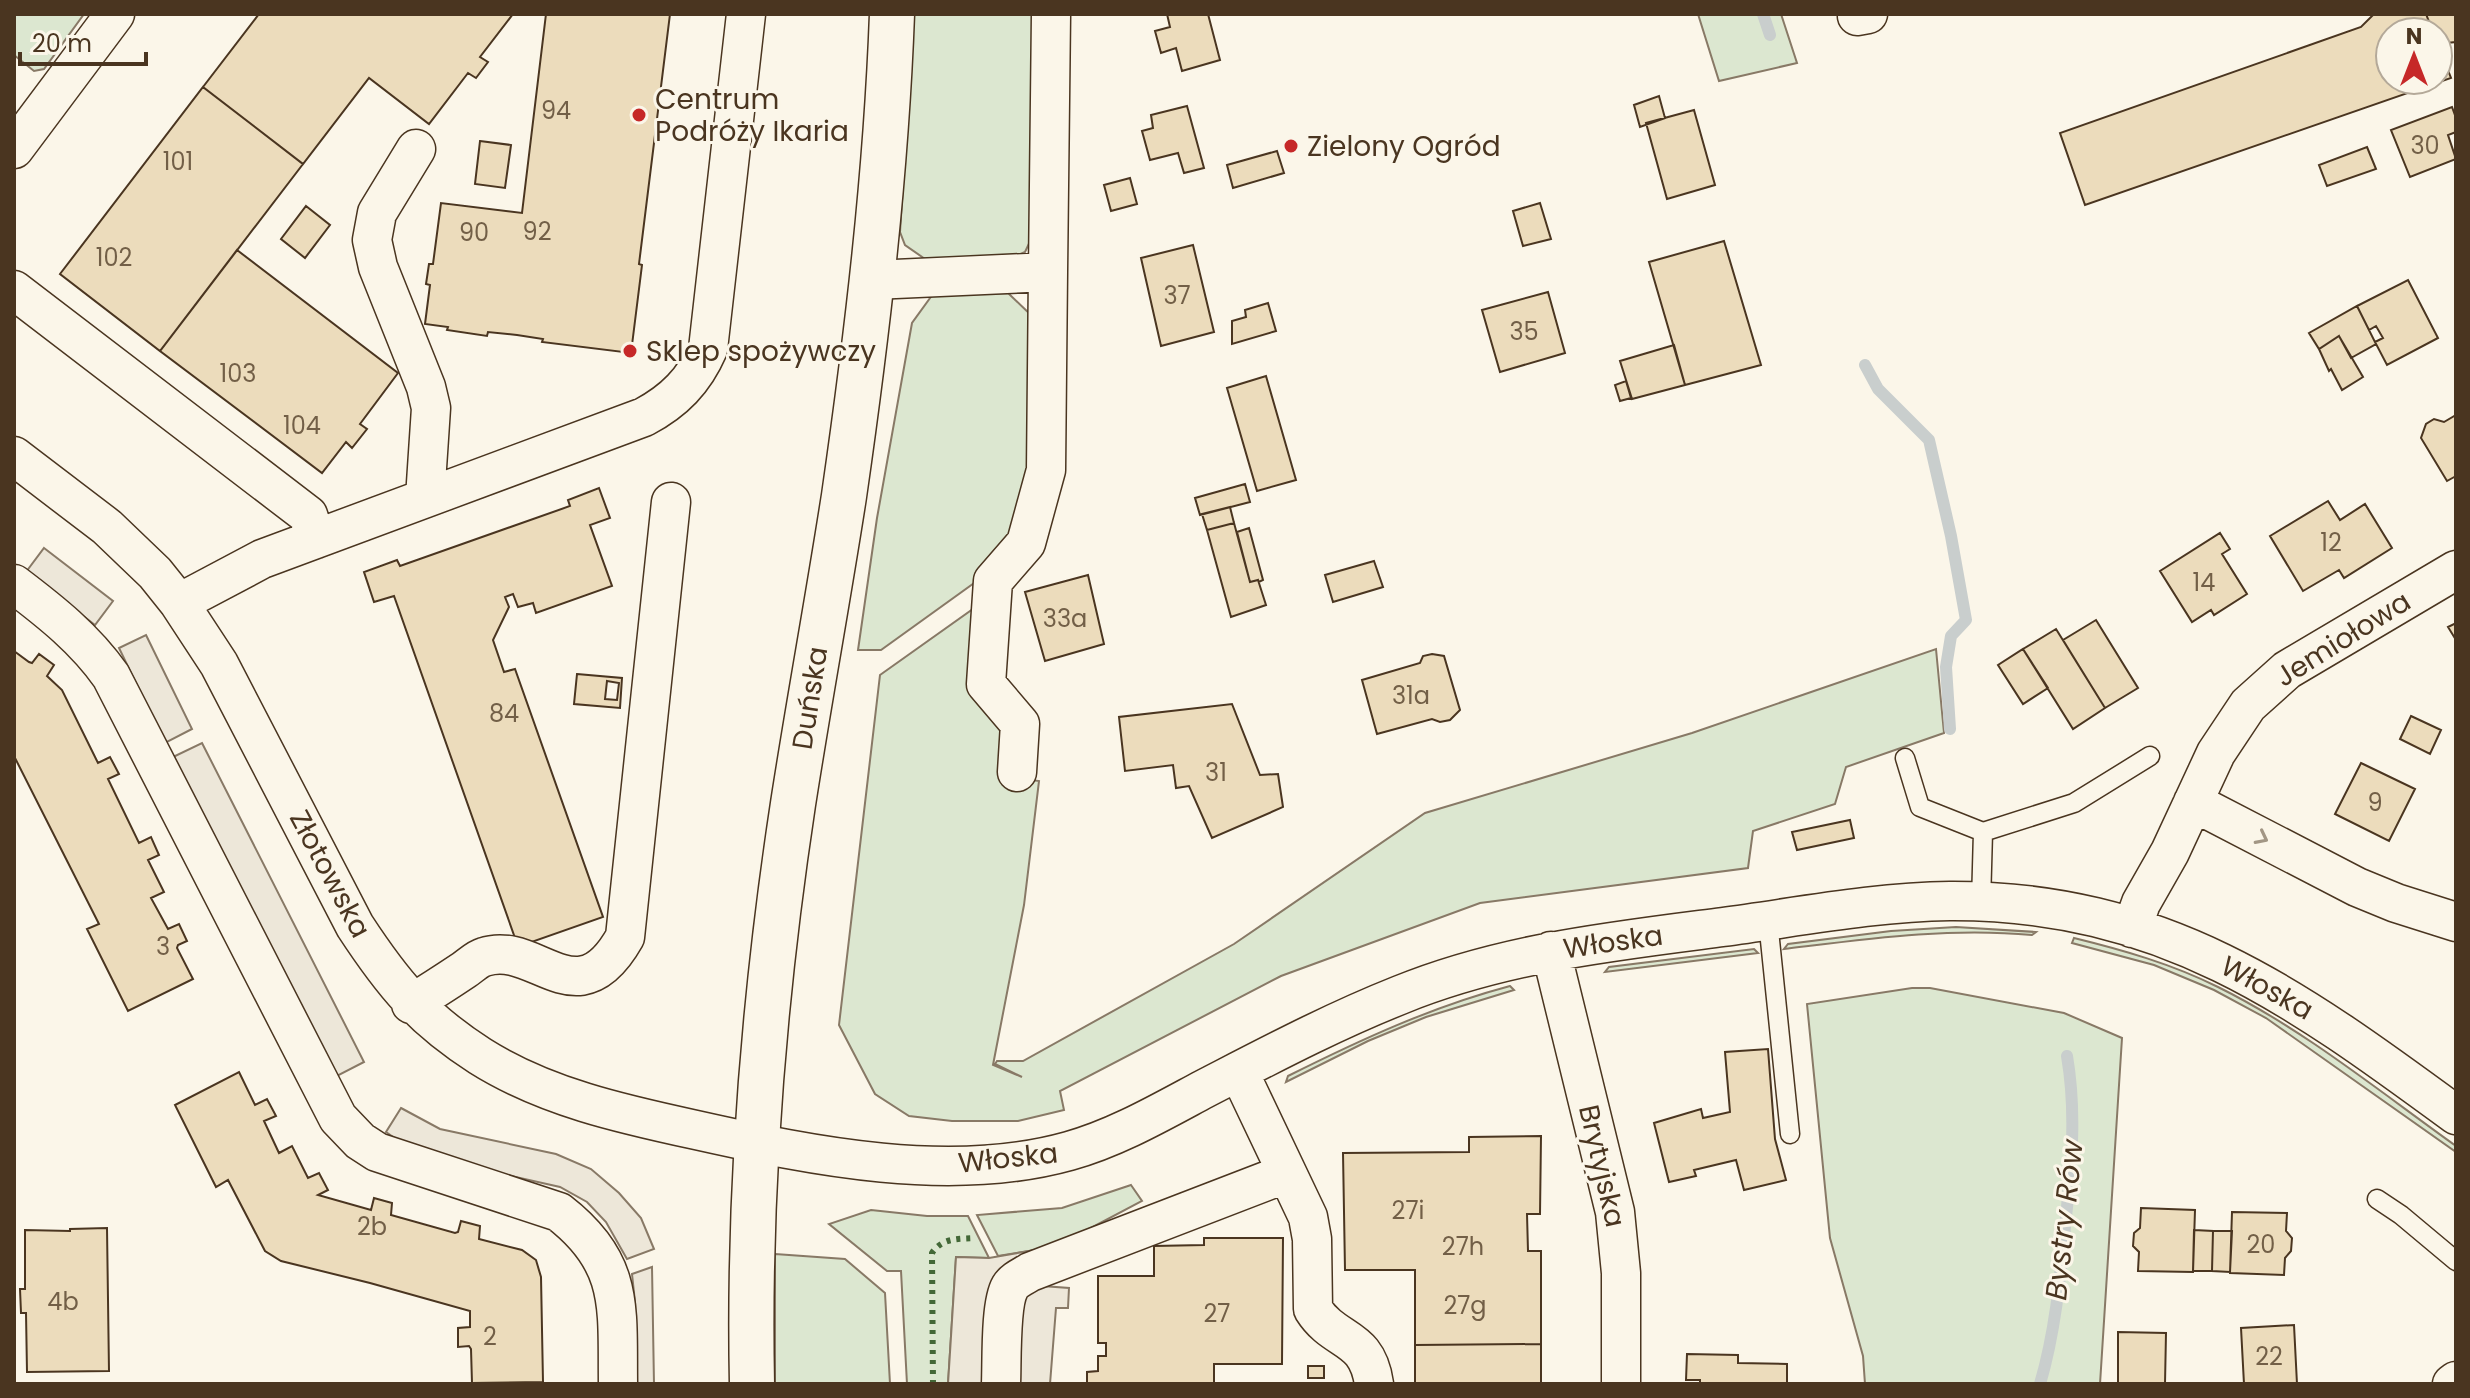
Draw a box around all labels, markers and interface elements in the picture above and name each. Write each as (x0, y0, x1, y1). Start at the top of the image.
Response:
scale bar (20, 16, 146, 66)
north arrow (2374, 16, 2454, 96)
text: N (2406, 21, 2422, 52)
text: 20 m (32, 27, 92, 60)
place label: Centrum Podróży Ikaria (655, 80, 849, 151)
house number: 94 (541, 94, 571, 127)
marker: Centrum Podróży Ikaria (630, 106, 648, 124)
place label: Zielony Ogród (1307, 127, 1501, 166)
house number: 30 (2410, 129, 2440, 162)
marker: Zielony Ogród (1282, 137, 1300, 155)
house number: 101 (163, 145, 193, 178)
house number: 92 (523, 215, 551, 248)
house number: 90 (459, 216, 489, 249)
house number: 102 (96, 241, 132, 274)
house number: 37 (1163, 279, 1191, 312)
house number: 35 (1509, 315, 1539, 348)
place label: Sklep spożywczy (646, 332, 876, 371)
marker: Sklep spożywczy (621, 342, 639, 360)
house number: 103 (220, 357, 256, 390)
house number: 104 (283, 409, 321, 442)
house number: 12 (2320, 526, 2342, 559)
house number: 14 (2193, 566, 2215, 599)
street label: Jemiołowa (2268, 582, 2418, 696)
house number: 33a (1043, 602, 1087, 635)
street label: Duńska (783, 644, 837, 752)
house number: 31a (1392, 679, 1430, 712)
house number: 84 (489, 697, 519, 730)
house number: 31 (1205, 756, 1227, 789)
house number: 9 (2367, 786, 2383, 819)
street label: Złotowska (280, 803, 380, 945)
one-way arrow (2254, 829, 2269, 844)
street label: Włoska (1561, 916, 1665, 968)
house number: 3 (156, 930, 170, 963)
street label: Włoska (2214, 947, 2320, 1029)
street label: Brytyjska (1569, 1101, 1635, 1231)
street label: Włoska (956, 1133, 1060, 1183)
water label: Bystry Rów (2034, 1136, 2094, 1302)
house number: 27i (1392, 1194, 1424, 1227)
house number: 2b (357, 1210, 387, 1243)
house number: 20 (2247, 1228, 2275, 1261)
house number: 27h (1442, 1230, 1484, 1263)
house number: 4b (47, 1285, 79, 1318)
house number: 27g (1443, 1289, 1487, 1322)
house number: 27 (1204, 1297, 1230, 1330)
house number: 2 (483, 1320, 497, 1353)
house number: 22 (2255, 1340, 2283, 1373)

